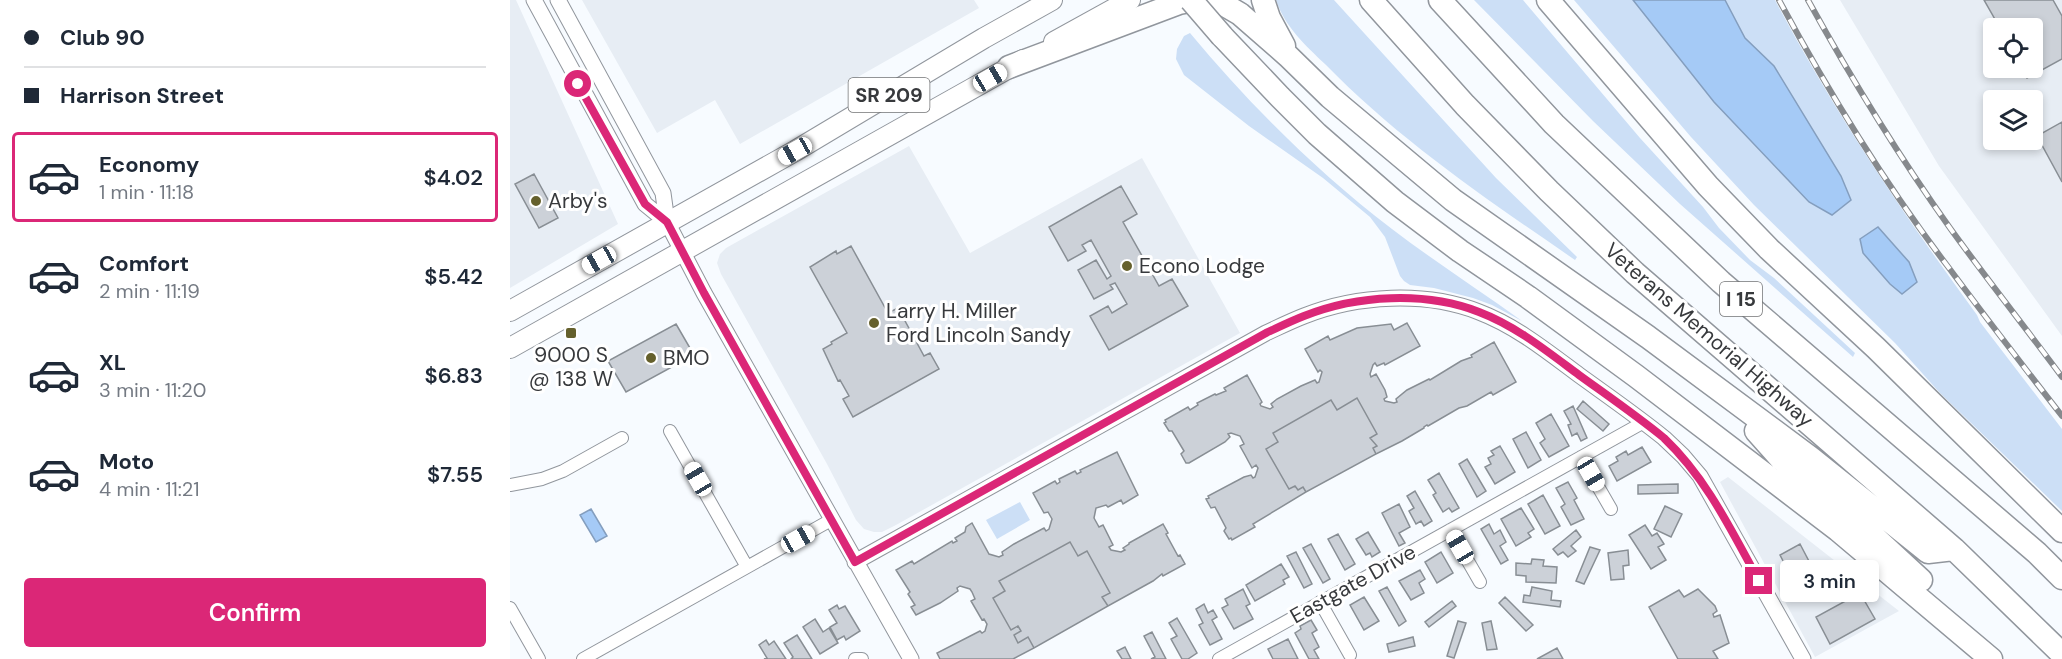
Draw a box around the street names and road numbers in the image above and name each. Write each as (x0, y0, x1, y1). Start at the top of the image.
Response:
road number: SR 209 (848, 78, 929, 112)
street label: Veterans Memorial Highway (1599, 236, 1820, 434)
road number: I 15 (1720, 282, 1762, 316)
street label: Eastgate Drive (1285, 538, 1421, 630)

